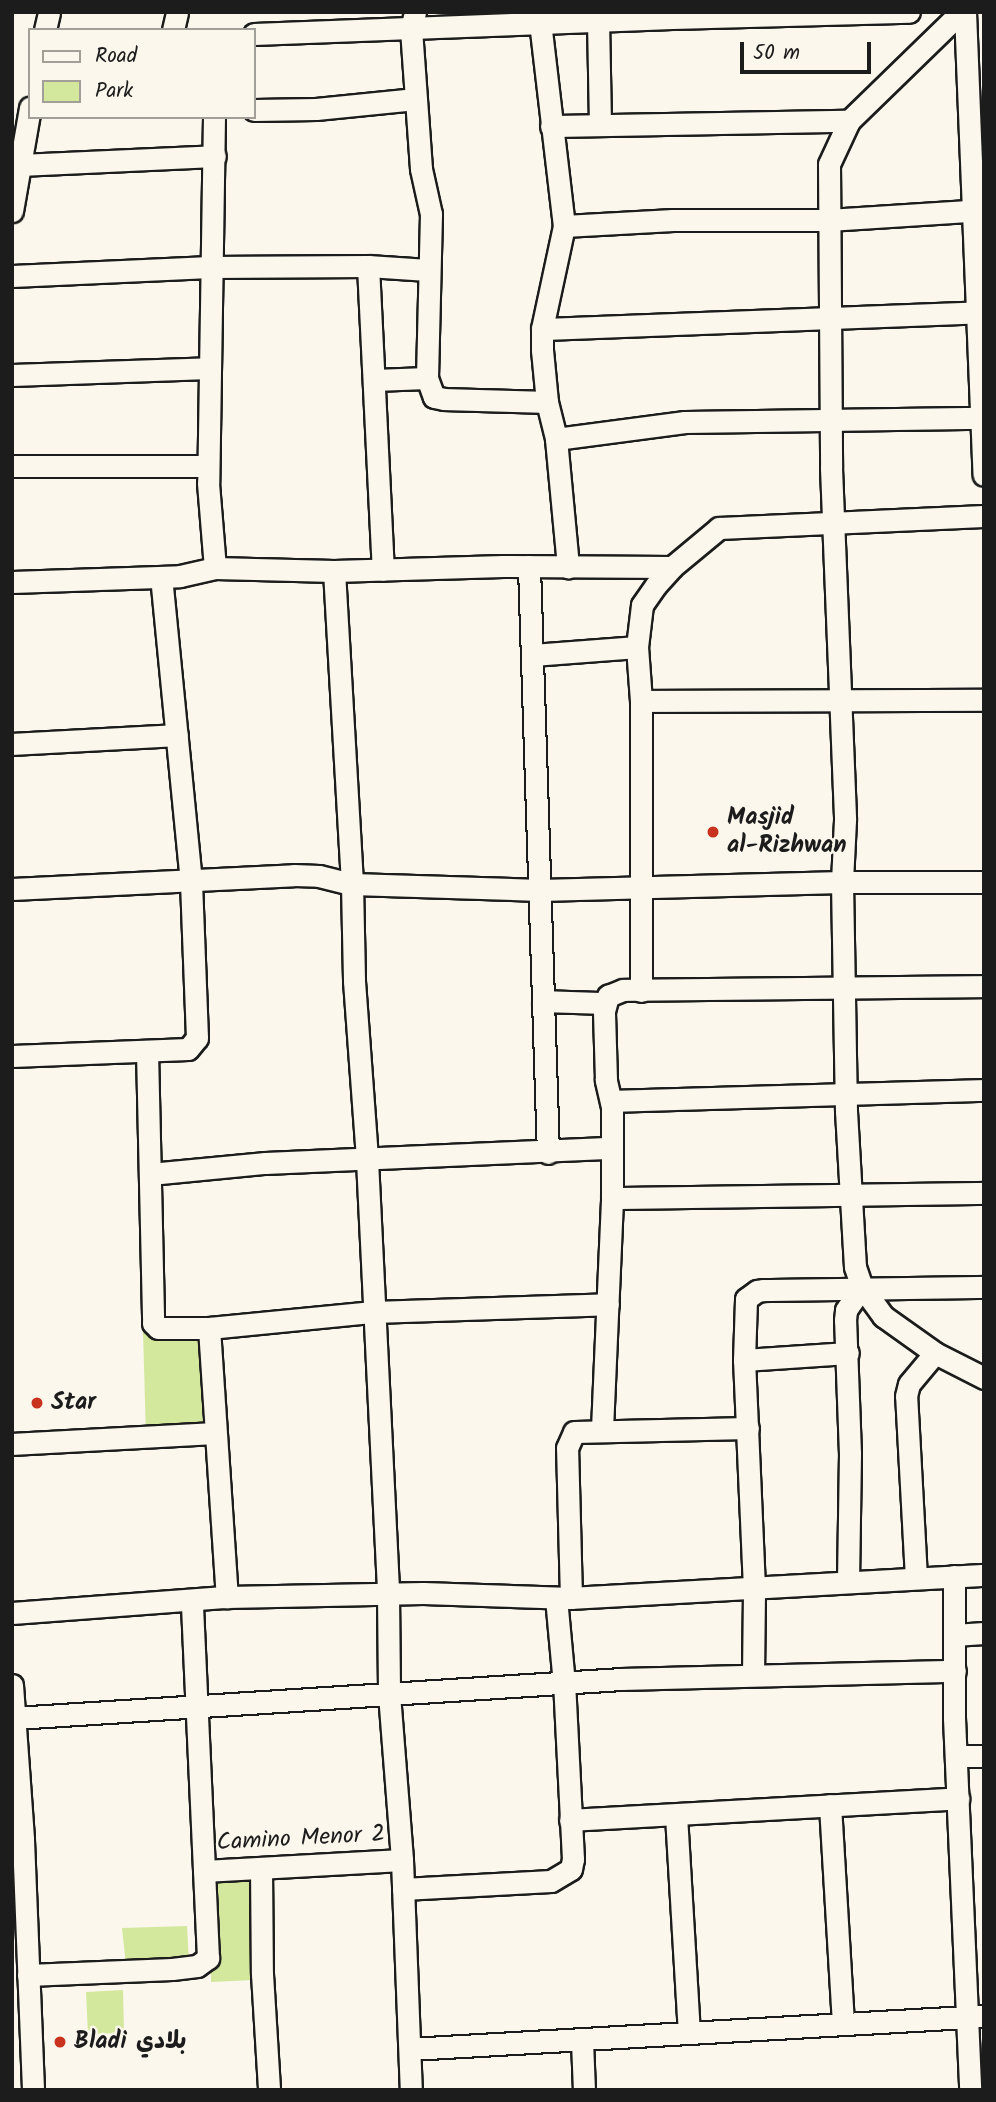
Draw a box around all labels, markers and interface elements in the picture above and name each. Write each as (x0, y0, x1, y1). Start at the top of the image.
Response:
legend (28, 28, 256, 119)
scale bar (744, 28, 875, 72)
text: 50 m (753, 37, 800, 70)
text: Road (95, 40, 137, 73)
text: Park (95, 75, 133, 108)
place label: Masjid al-Rizhwan (727, 804, 847, 860)
marker: Masjid al-Rizhwan (705, 824, 721, 840)
place label: Star (51, 1389, 96, 1417)
marker: Star (29, 1395, 45, 1411)
street label: Camino Menor 2 (216, 1820, 386, 1858)
place label: Bladi بلادي (74, 2028, 186, 2056)
marker: Bladi بلادي (52, 2034, 68, 2050)

